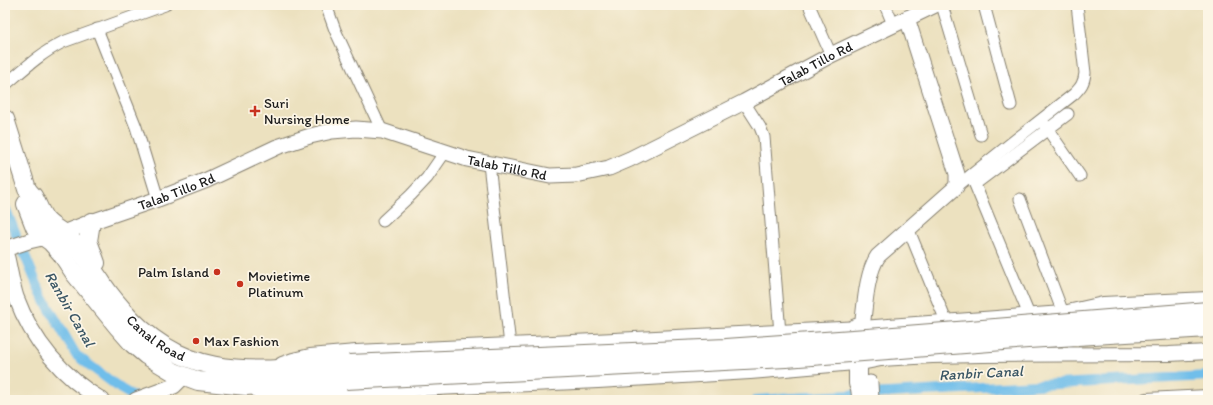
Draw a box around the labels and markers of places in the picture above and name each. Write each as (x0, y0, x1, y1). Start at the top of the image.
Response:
place label: Suri Nursing Home (264, 95, 350, 128)
marker: Suri Nursing Home (249, 105, 261, 117)
place label: Palm Island (138, 264, 209, 281)
marker: Palm Island (212, 267, 222, 277)
place label: Movietime Platinum (248, 268, 311, 301)
marker: Movietime Platinum (235, 279, 245, 289)
place label: Max Fashion (204, 333, 279, 350)
marker: Max Fashion (191, 336, 201, 346)

